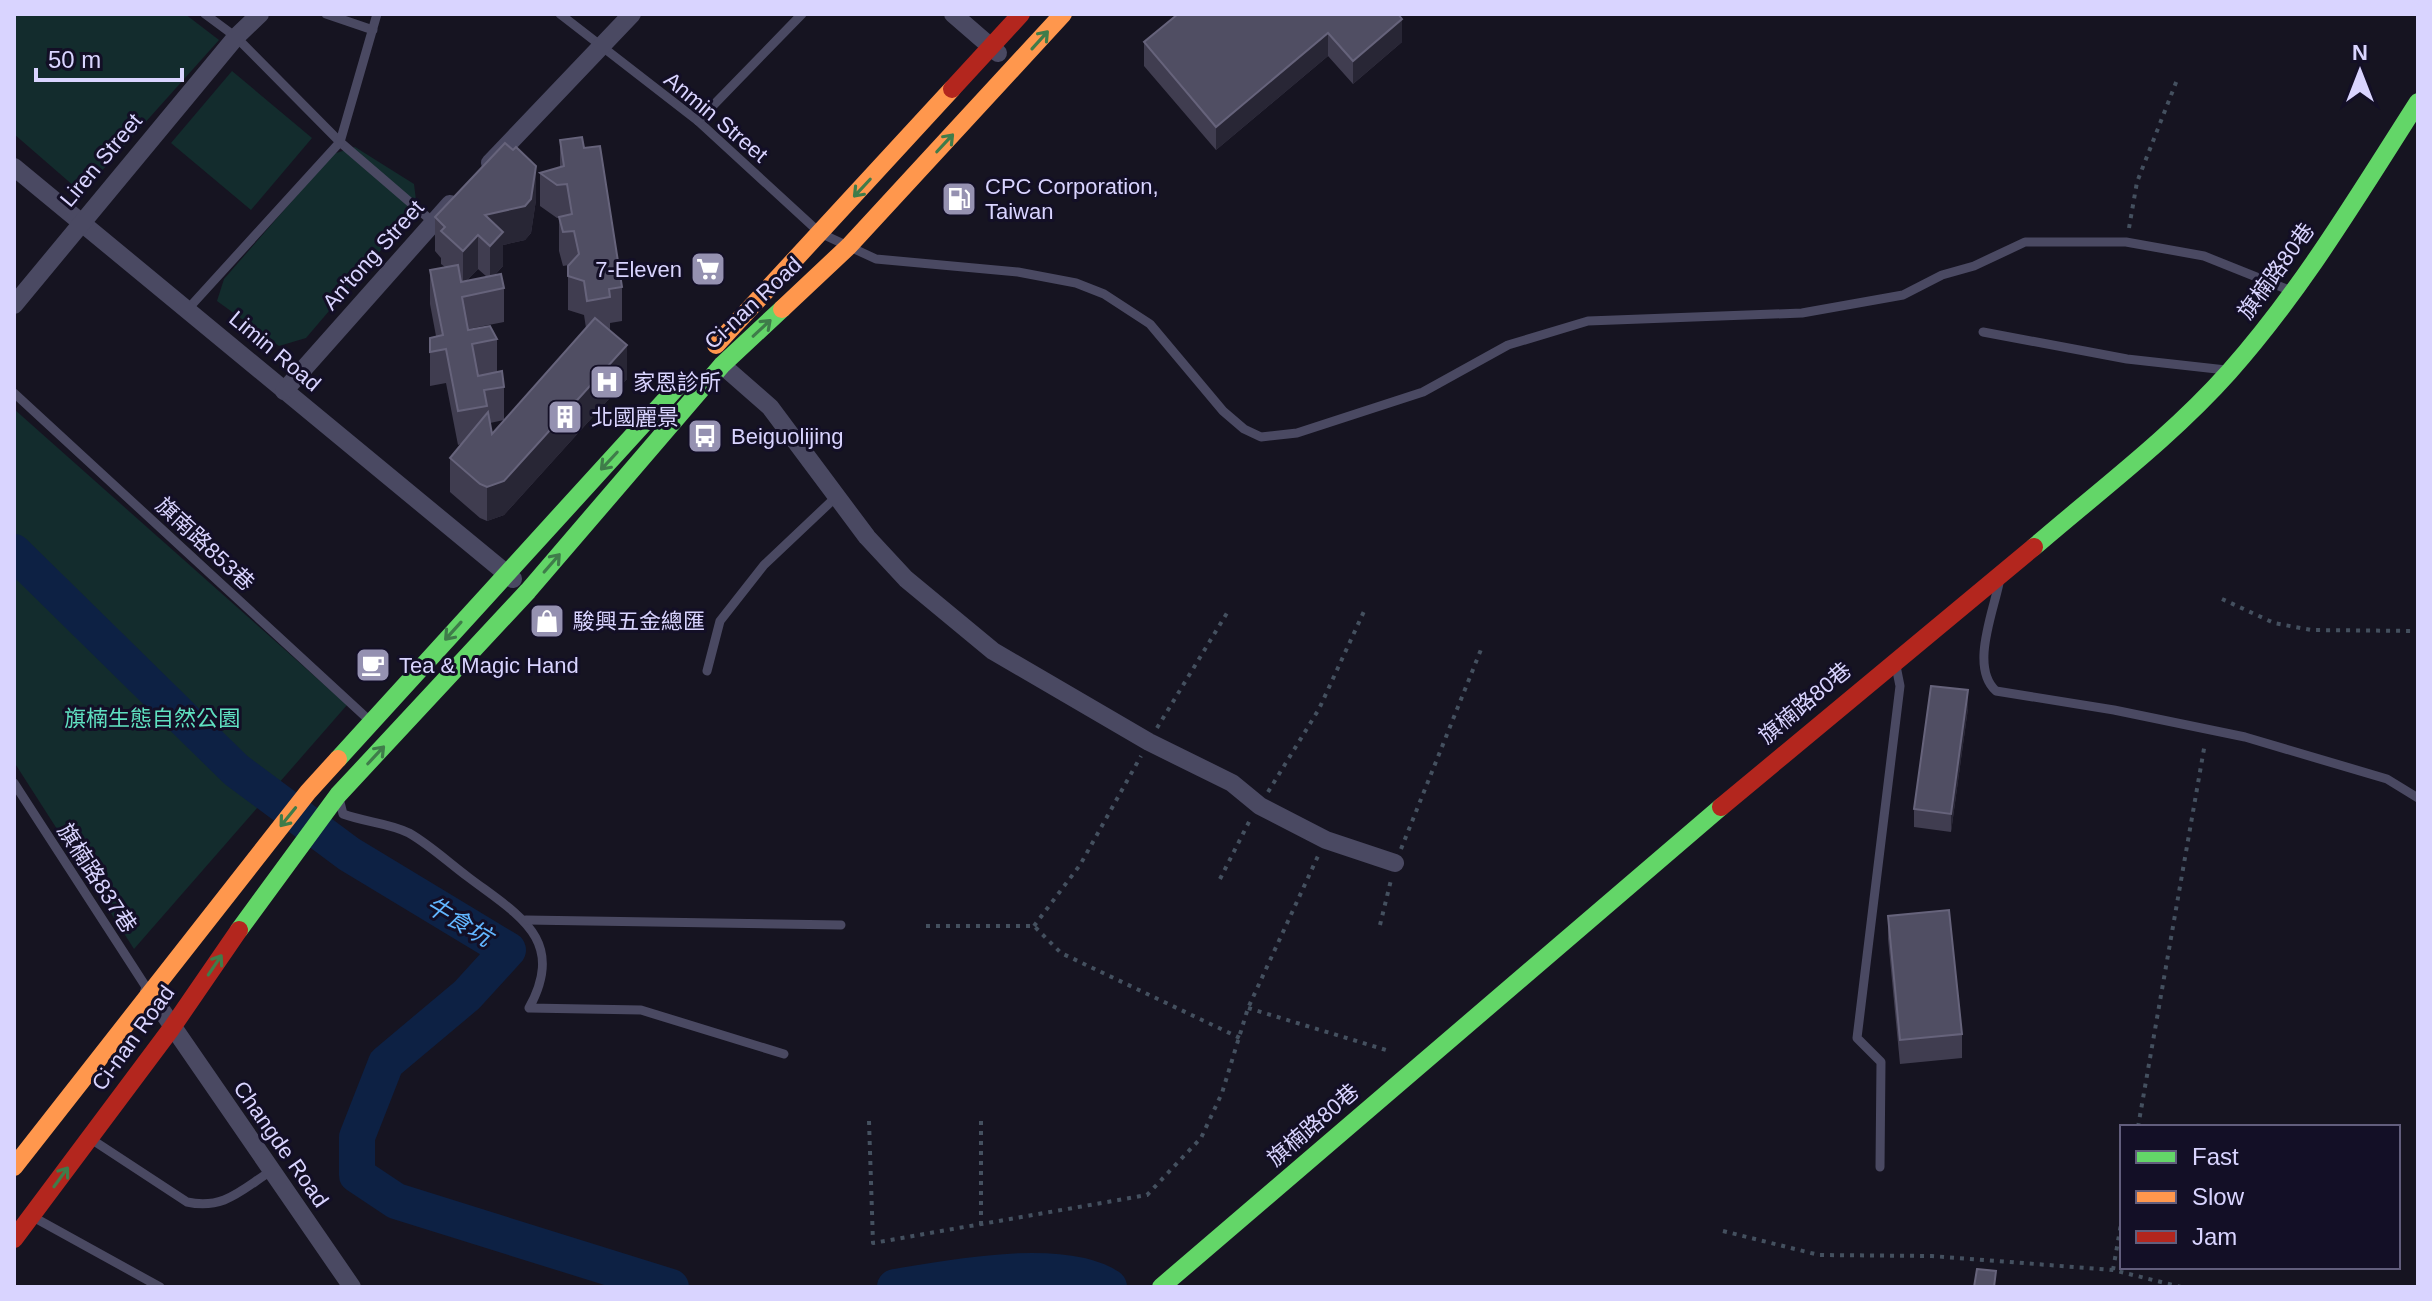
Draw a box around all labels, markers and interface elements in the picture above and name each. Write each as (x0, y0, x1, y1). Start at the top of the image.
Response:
one-way arrow (1030, 30, 1049, 50)
scale bar (36, 32, 182, 82)
north arrow (2320, 32, 2400, 112)
text: N (2352, 40, 2368, 65)
text: 50 m (48, 46, 101, 73)
street label: Anmin Street (659, 67, 773, 167)
street label: Liren Street (55, 108, 147, 212)
one-way arrow (935, 133, 954, 153)
place label: CPC Corporation, Taiwan (985, 174, 1159, 224)
one-way arrow (853, 177, 871, 197)
fuel station icon: CPC Corporation, Taiwan (940, 180, 978, 218)
street label: An'tong Street (317, 195, 429, 315)
street label: 旗楠路80巷 (2233, 218, 2319, 324)
supermarket icon: 7-Eleven (689, 250, 727, 288)
street label: Ci-nan Road (699, 252, 807, 354)
place label: 7-Eleven (595, 257, 682, 282)
street label: Limin Road (224, 306, 326, 396)
one-way arrow (752, 318, 772, 337)
hospital icon: 家恩診所 (588, 363, 626, 401)
place label: 家恩診所 (633, 370, 721, 395)
building icon: 北國麗景 (546, 398, 584, 436)
place label: 北國麗景 (591, 405, 679, 430)
bus stop icon: Beiguolijing (686, 417, 724, 455)
place label: Beiguolijing (731, 424, 844, 449)
one-way arrow (601, 450, 619, 470)
street label: 旗南路853巷 (151, 492, 259, 596)
one-way arrow (543, 554, 561, 574)
shop icon: 駿興五金總匯 (528, 602, 566, 640)
place label: 駿興五金總匯 (573, 609, 705, 634)
one-way arrow (444, 621, 463, 641)
cafe icon: Tea & Magic Hand (354, 646, 392, 684)
place label: Tea & Magic Hand (399, 653, 579, 678)
street label: 旗楠路80巷 (1754, 657, 1856, 749)
park label: 旗楠生態自然公園 (64, 706, 240, 731)
one-way arrow (366, 745, 384, 765)
one-way arrow (279, 806, 297, 827)
street label: 旗楠路837巷 (53, 819, 141, 937)
water label: 牛食坑 (421, 891, 499, 953)
one-way arrow (207, 954, 224, 976)
street label: Ci-nan Road (87, 981, 179, 1095)
street label: Changde Road (228, 1076, 334, 1212)
street label: 旗楠路80巷 (1262, 1079, 1364, 1171)
legend (2120, 1125, 2400, 1269)
text: Fast (2192, 1143, 2239, 1170)
one-way arrow (53, 1167, 70, 1188)
text: Slow (2192, 1183, 2245, 1210)
text: Jam (2192, 1223, 2237, 1250)

